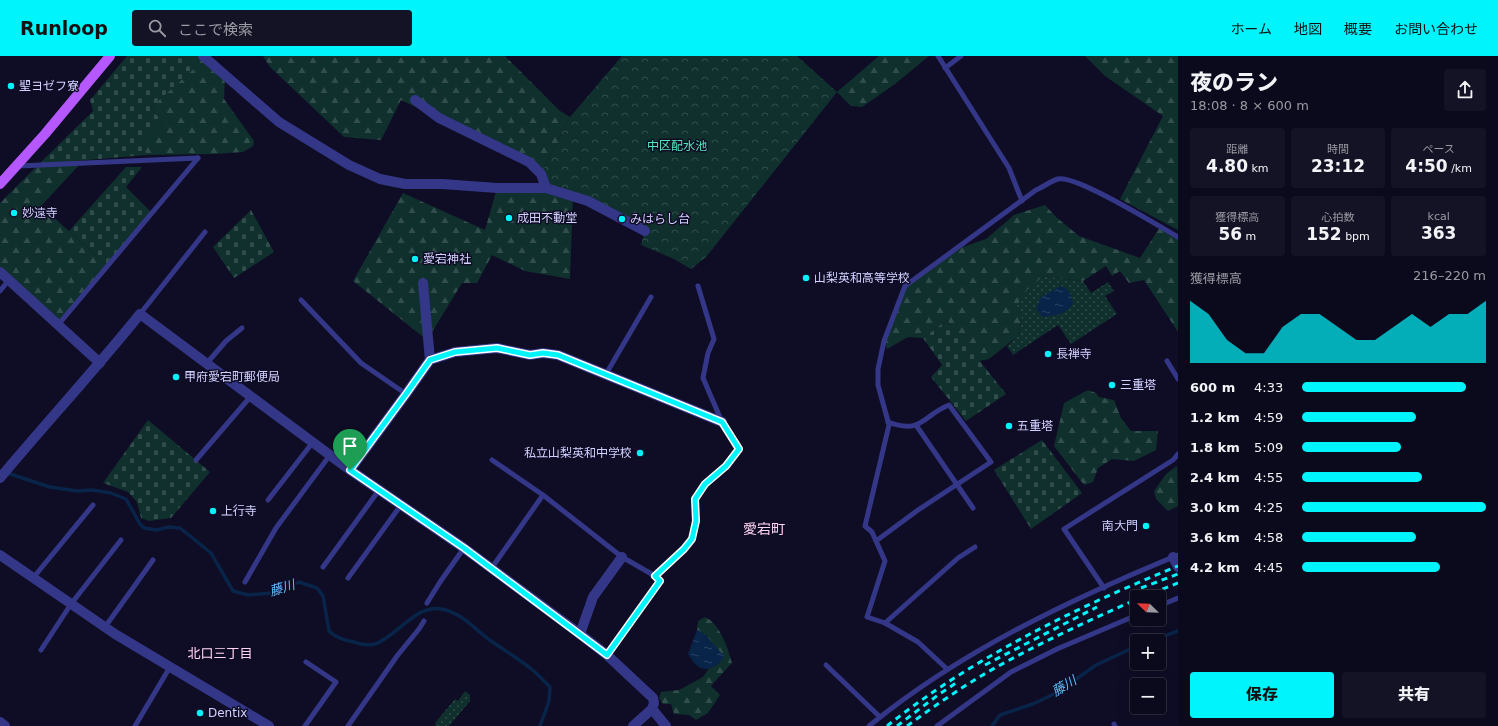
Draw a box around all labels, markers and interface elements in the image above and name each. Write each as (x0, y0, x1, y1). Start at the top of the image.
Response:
search box (132, 10, 412, 46)
text: Runloop (20, 17, 108, 39)
icon: search (146, 17, 168, 39)
text: ここで検索 (178, 21, 253, 39)
text: ホーム (1230, 21, 1272, 37)
text: 地図 (1294, 21, 1322, 37)
text: 概要 (1344, 21, 1372, 37)
text: お問い合わせ (1394, 21, 1478, 37)
button: share (1444, 69, 1486, 111)
text: 夜のラン (1190, 70, 1278, 95)
place label: 聖ヨゼフ寮 (19, 79, 79, 93)
marker: 聖ヨゼフ寮 (6, 81, 16, 91)
text: 18:08 · 8 × 600 m (1190, 98, 1309, 113)
park label: 中区配水池 (647, 139, 707, 153)
text: 距離 (1226, 143, 1248, 156)
text: 時間 (1327, 143, 1349, 156)
text: ペース (1422, 143, 1455, 156)
text: 4.80 (1206, 156, 1248, 176)
text: 23:12 (1311, 156, 1365, 176)
text: 4:50 (1405, 156, 1448, 176)
text: km (1248, 162, 1269, 175)
text: /km (1448, 162, 1472, 175)
place label: 妙遠寺 (22, 206, 58, 220)
marker: 妙遠寺 (9, 208, 19, 218)
text: kcal (1428, 210, 1450, 223)
place label: 成田不動堂 (517, 211, 577, 225)
text: 獲得標高 (1215, 211, 1259, 224)
text: 心拍数 (1321, 211, 1354, 224)
place label: みはらし台 (630, 212, 690, 226)
marker: 成田不動堂 (504, 213, 514, 223)
marker: みはらし台 (617, 214, 627, 224)
text: 363 (1421, 223, 1456, 243)
text: 56 (1218, 224, 1242, 244)
text: 152 (1306, 224, 1342, 244)
text: m (1242, 230, 1256, 243)
text: bpm (1342, 230, 1370, 243)
place label: 愛宕神社 (423, 252, 471, 266)
marker: 愛宕神社 (410, 254, 420, 264)
text: 216–220 m (1413, 268, 1486, 283)
place label: 山梨英和高等学校 (814, 271, 910, 285)
text: 獲得標高 (1190, 271, 1242, 286)
marker: 山梨英和高等学校 (801, 273, 811, 283)
place label: 長禅寺 (1056, 347, 1092, 361)
marker: 長禅寺 (1043, 349, 1053, 359)
place label: 甲府愛宕町郵便局 (184, 370, 280, 384)
marker: 甲府愛宕町郵便局 (171, 372, 181, 382)
place label: 三重塔 (1120, 378, 1156, 392)
marker: 三重塔 (1107, 380, 1117, 390)
text: 600 m (1190, 380, 1235, 395)
text: 4:33 (1254, 380, 1283, 395)
text: 1.2 km (1190, 410, 1240, 425)
text: 4:59 (1254, 410, 1283, 425)
place label: 五重塔 (1017, 419, 1053, 433)
marker: 五重塔 (1004, 421, 1014, 431)
pin (333, 429, 367, 470)
icon: arrive (339, 435, 361, 457)
text: 1.8 km (1190, 440, 1240, 455)
text: 5:09 (1254, 440, 1283, 455)
place label: 私立山梨英和中学校 (524, 446, 632, 460)
marker: 私立山梨英和中学校 (635, 448, 645, 458)
text: 2.4 km (1190, 470, 1240, 485)
text: 4:55 (1254, 470, 1283, 485)
text: 3.0 km (1190, 500, 1240, 515)
text: 4:25 (1254, 500, 1283, 515)
place label: 上行寺 (221, 504, 257, 518)
marker: 上行寺 (208, 506, 218, 516)
place label: 南大門 (1102, 519, 1138, 533)
district label: 愛宕町 (743, 521, 785, 537)
marker: 南大門 (1141, 521, 1151, 531)
text: 3.6 km (1190, 530, 1240, 545)
text: 4:58 (1254, 530, 1283, 545)
text: 4.2 km (1190, 560, 1240, 575)
text: 4:45 (1254, 560, 1283, 575)
water label: 藤川 (267, 576, 299, 599)
north arrow (1130, 590, 1166, 626)
map controls (1130, 590, 1166, 714)
button: + (1130, 634, 1166, 670)
district label: 北口三丁目 (187, 646, 253, 661)
water label: 藤川 (1049, 672, 1081, 699)
button: 保存 (1190, 672, 1334, 718)
button: 共有 (1342, 672, 1486, 718)
button: − (1130, 678, 1166, 714)
place label: Dentix (208, 706, 247, 720)
marker: Dentix (195, 708, 205, 718)

